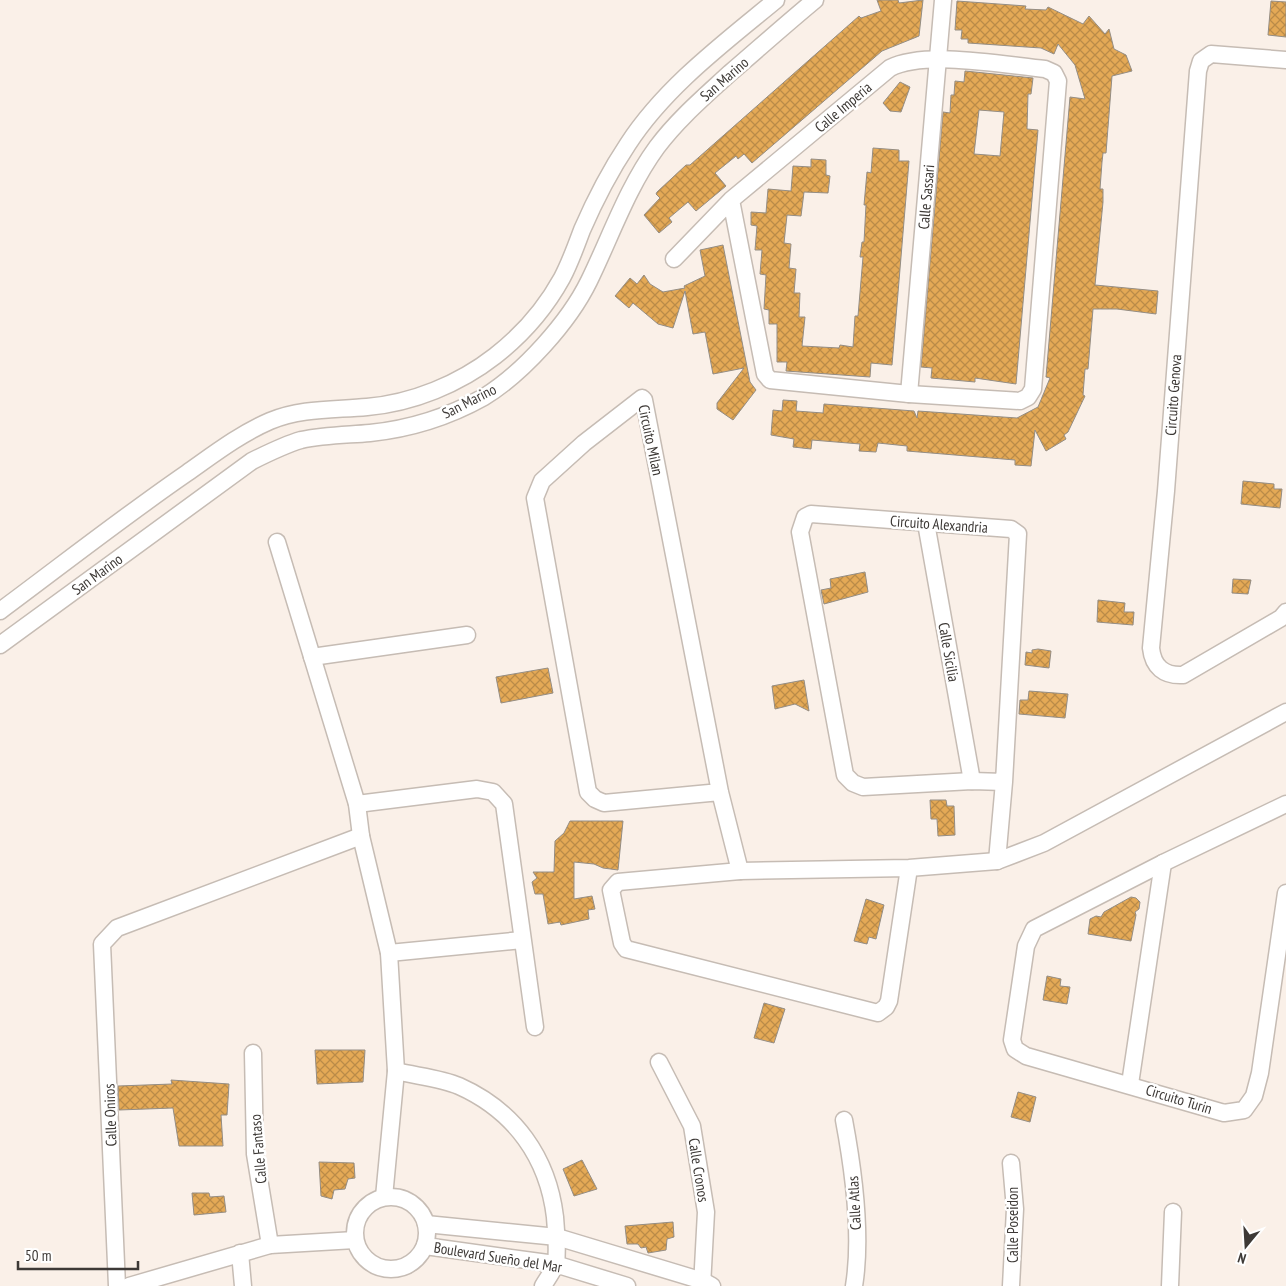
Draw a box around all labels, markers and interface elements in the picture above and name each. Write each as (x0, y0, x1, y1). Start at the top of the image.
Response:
street label: San Marino (696, 53, 752, 105)
street label: Calle Imperia (811, 78, 875, 136)
street label: Calle Sassari (914, 164, 938, 230)
street label: Circuito Genova (1161, 354, 1185, 436)
street label: San Marino (439, 379, 499, 423)
street label: Circuito Milan (634, 403, 668, 477)
street label: Circuito Alexandria (890, 511, 988, 537)
street label: San Marino (68, 549, 126, 599)
street label: Calle Sicilia (934, 621, 964, 683)
street label: Circuito Turin (1143, 1080, 1215, 1118)
street label: Calle Oniros (99, 1083, 121, 1147)
street label: Calle Fantaso (246, 1114, 270, 1184)
street label: Calle Cronos (685, 1137, 713, 1203)
street label: Calle Atlas (843, 1175, 865, 1231)
street label: Calle Poseidon (1003, 1187, 1022, 1263)
north arrow (1221, 1221, 1271, 1271)
street label: Boulevard Sueño del Mar (433, 1237, 564, 1277)
scale bar (18, 1238, 138, 1270)
text: 50 m (25, 1246, 51, 1265)
text: N (1236, 1249, 1248, 1268)

